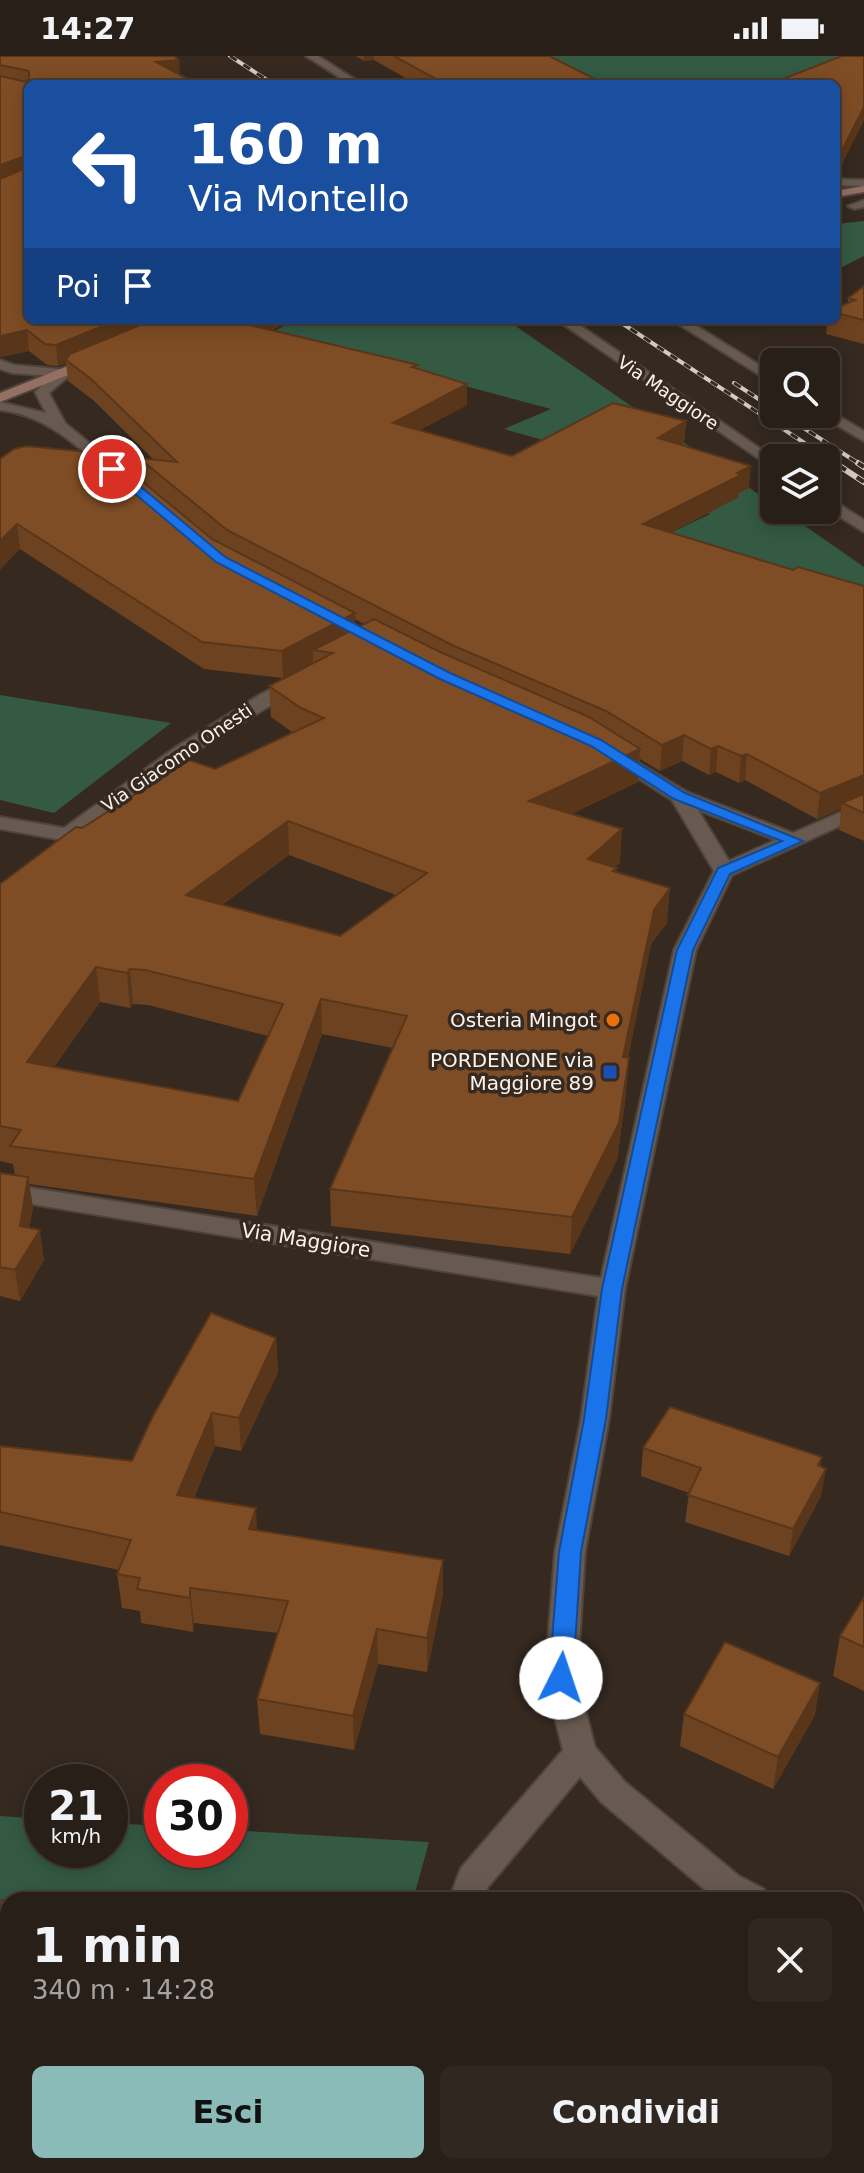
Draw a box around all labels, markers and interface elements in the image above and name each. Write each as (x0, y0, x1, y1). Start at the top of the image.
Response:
text: 14:27 (40, 11, 136, 46)
text: 160 m (188, 111, 383, 176)
icon: left (56, 112, 160, 216)
text: Via Montello (188, 178, 410, 219)
icon: arrive (116, 264, 160, 308)
text: Poi (56, 269, 100, 304)
map controls (760, 348, 840, 524)
button: search (760, 348, 840, 428)
street label: Via Maggiore (614, 351, 723, 434)
pin (78, 435, 146, 503)
button: layers (760, 444, 840, 524)
icon: arrive (90, 447, 134, 491)
street label: Via Giacomo Onesti (98, 699, 256, 816)
place label: Osteria Mingot (450, 1008, 597, 1032)
marker: Osteria Mingot (604, 1011, 622, 1029)
place label: PORDENONE via Maggiore 89 (430, 1048, 594, 1095)
marker: PORDENONE via Maggiore 89 (601, 1063, 619, 1081)
street label: Via Maggiore (240, 1218, 372, 1262)
position arrow (519, 1636, 603, 1720)
speed limit sign: 30 (144, 1764, 248, 1868)
text: 21 (48, 1783, 104, 1829)
text: km/h (51, 1824, 101, 1848)
text: 1 min (32, 1917, 183, 1973)
button: close (748, 1918, 832, 2002)
text: 340 m · 14:28 (32, 1975, 215, 2005)
button: Esci (32, 2066, 424, 2158)
button: Condividi (440, 2066, 832, 2158)

